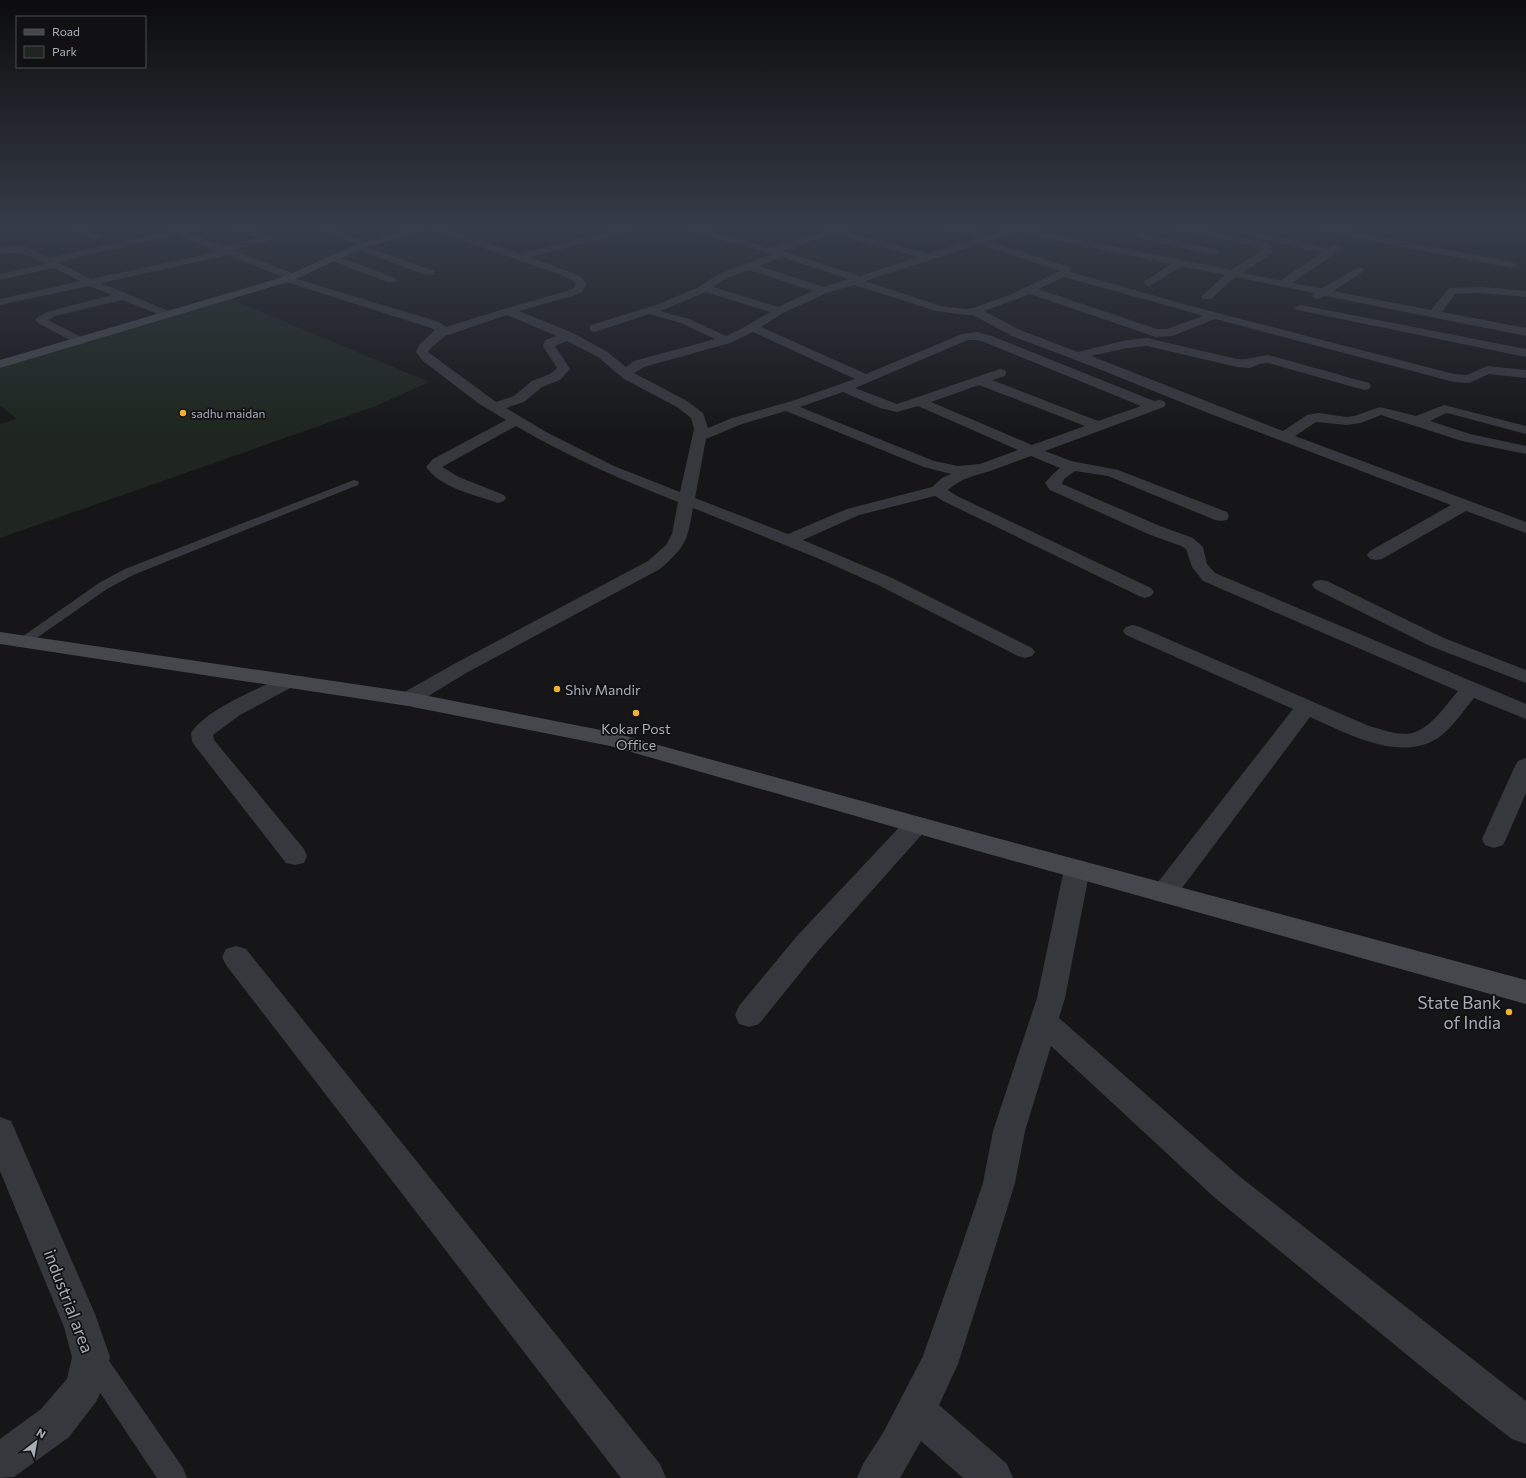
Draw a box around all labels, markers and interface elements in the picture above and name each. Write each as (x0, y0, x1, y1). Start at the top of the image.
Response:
legend (16, 16, 146, 68)
text: Road (52, 24, 80, 38)
text: Park (52, 44, 78, 58)
place label: sadhu maidan (191, 406, 265, 420)
marker: sadhu maidan (178, 408, 188, 418)
place label: Shiv Mandir (565, 681, 641, 698)
marker: Shiv Mandir (552, 684, 562, 694)
marker: Kokar Post Office (631, 708, 641, 718)
place label: Kokar Post Office (601, 720, 671, 753)
place label: State Bank of India (1417, 992, 1501, 1033)
marker: State Bank of India (1504, 1007, 1514, 1017)
street label: industrial area (40, 1246, 98, 1356)
north arrow (16, 1422, 56, 1462)
text: N (35, 1425, 48, 1441)

